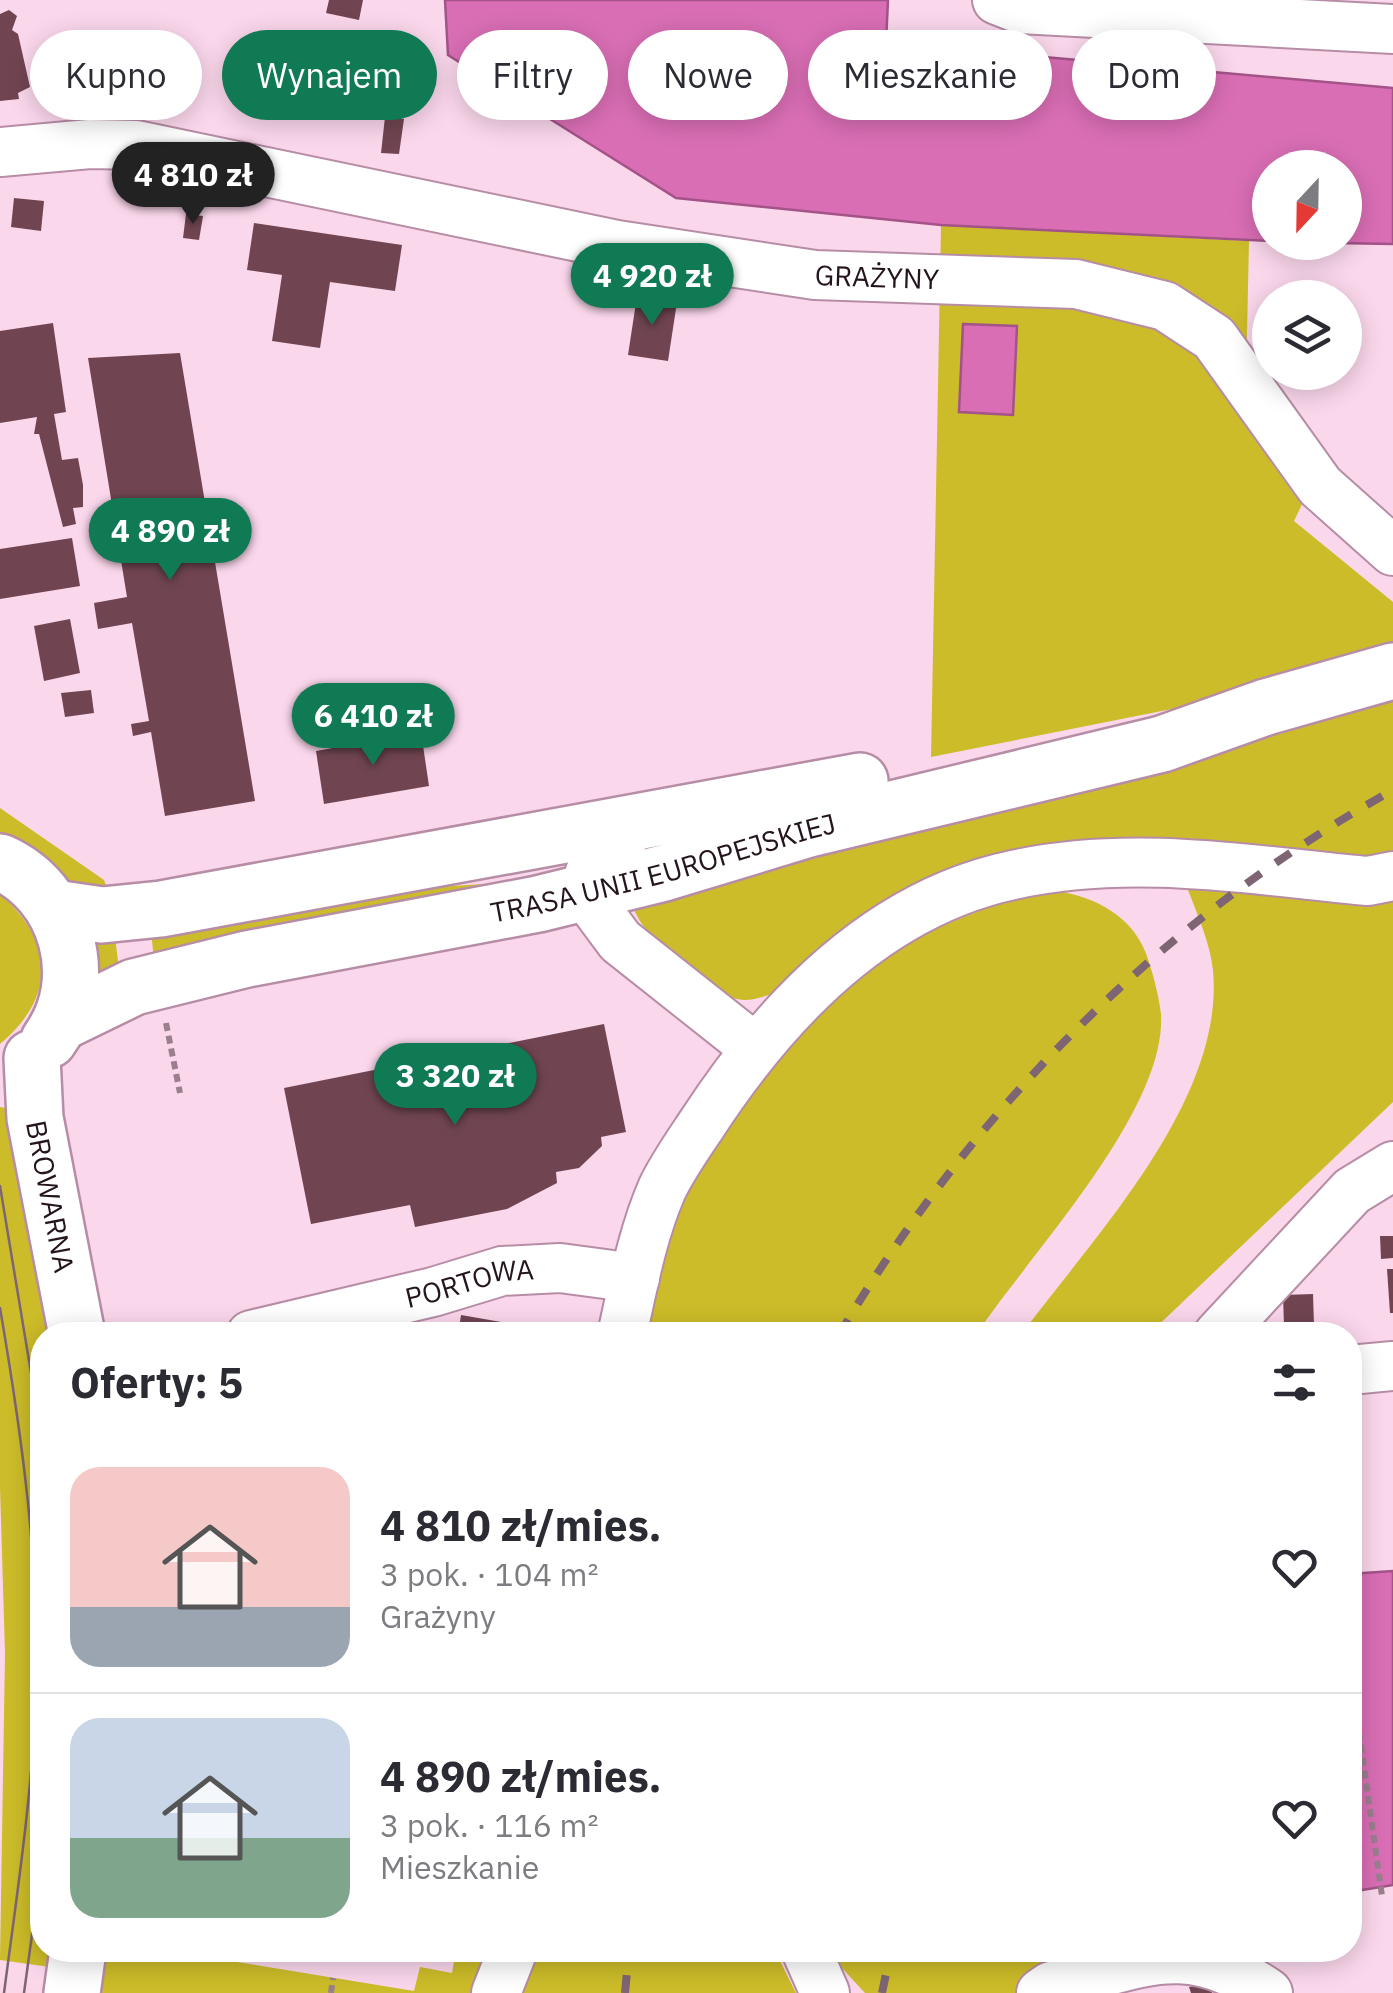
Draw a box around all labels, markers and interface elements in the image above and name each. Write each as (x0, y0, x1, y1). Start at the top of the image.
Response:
chip: Kupno (30, 30, 202, 120)
chip: Wynajem (222, 30, 437, 120)
chip: Filtry (457, 30, 608, 120)
chip: Nowe (628, 30, 788, 120)
chip: Mieszkanie (808, 30, 1052, 120)
chip: Dom (1072, 30, 1216, 120)
pin: 4 810 zł (90, 142, 296, 227)
north arrow (1252, 150, 1362, 260)
map controls (1252, 150, 1362, 390)
text: 4 810 zł (134, 153, 252, 195)
pin: 4 920 zł (549, 243, 755, 328)
text: 4 920 zł (593, 254, 711, 296)
street label: GRAŻYNY (814, 256, 940, 297)
button: layers (1252, 280, 1362, 390)
pin: 4 890 zł (67, 498, 273, 583)
text: 4 890 zł (111, 509, 229, 551)
pin: 6 410 zł (270, 683, 476, 768)
text: 6 410 zł (314, 694, 432, 736)
street label: TRASA UNII EUROPEJSKIEJ (487, 804, 839, 931)
pin: 3 320 zł (352, 1043, 558, 1128)
text: 3 320 zł (396, 1054, 514, 1096)
street label: BROWARNA (18, 1117, 84, 1276)
street label: PORTOWA (401, 1250, 535, 1316)
text: Oferty: 5 (70, 1355, 243, 1410)
icon: filters (1267, 1355, 1322, 1410)
text: 4 810 zł/mies. (380, 1498, 661, 1553)
icon: home (150, 1507, 270, 1627)
icon: heart (1267, 1540, 1322, 1595)
text: 3 pok. · 104 m² (380, 1553, 599, 1595)
text: Grażyny (380, 1595, 496, 1637)
text: 4 890 zł/mies. (380, 1749, 661, 1804)
icon: home (150, 1758, 270, 1878)
icon: heart (1267, 1791, 1322, 1846)
text: 3 pok. · 116 m² (380, 1804, 599, 1846)
text: Mieszkanie (380, 1846, 539, 1888)

